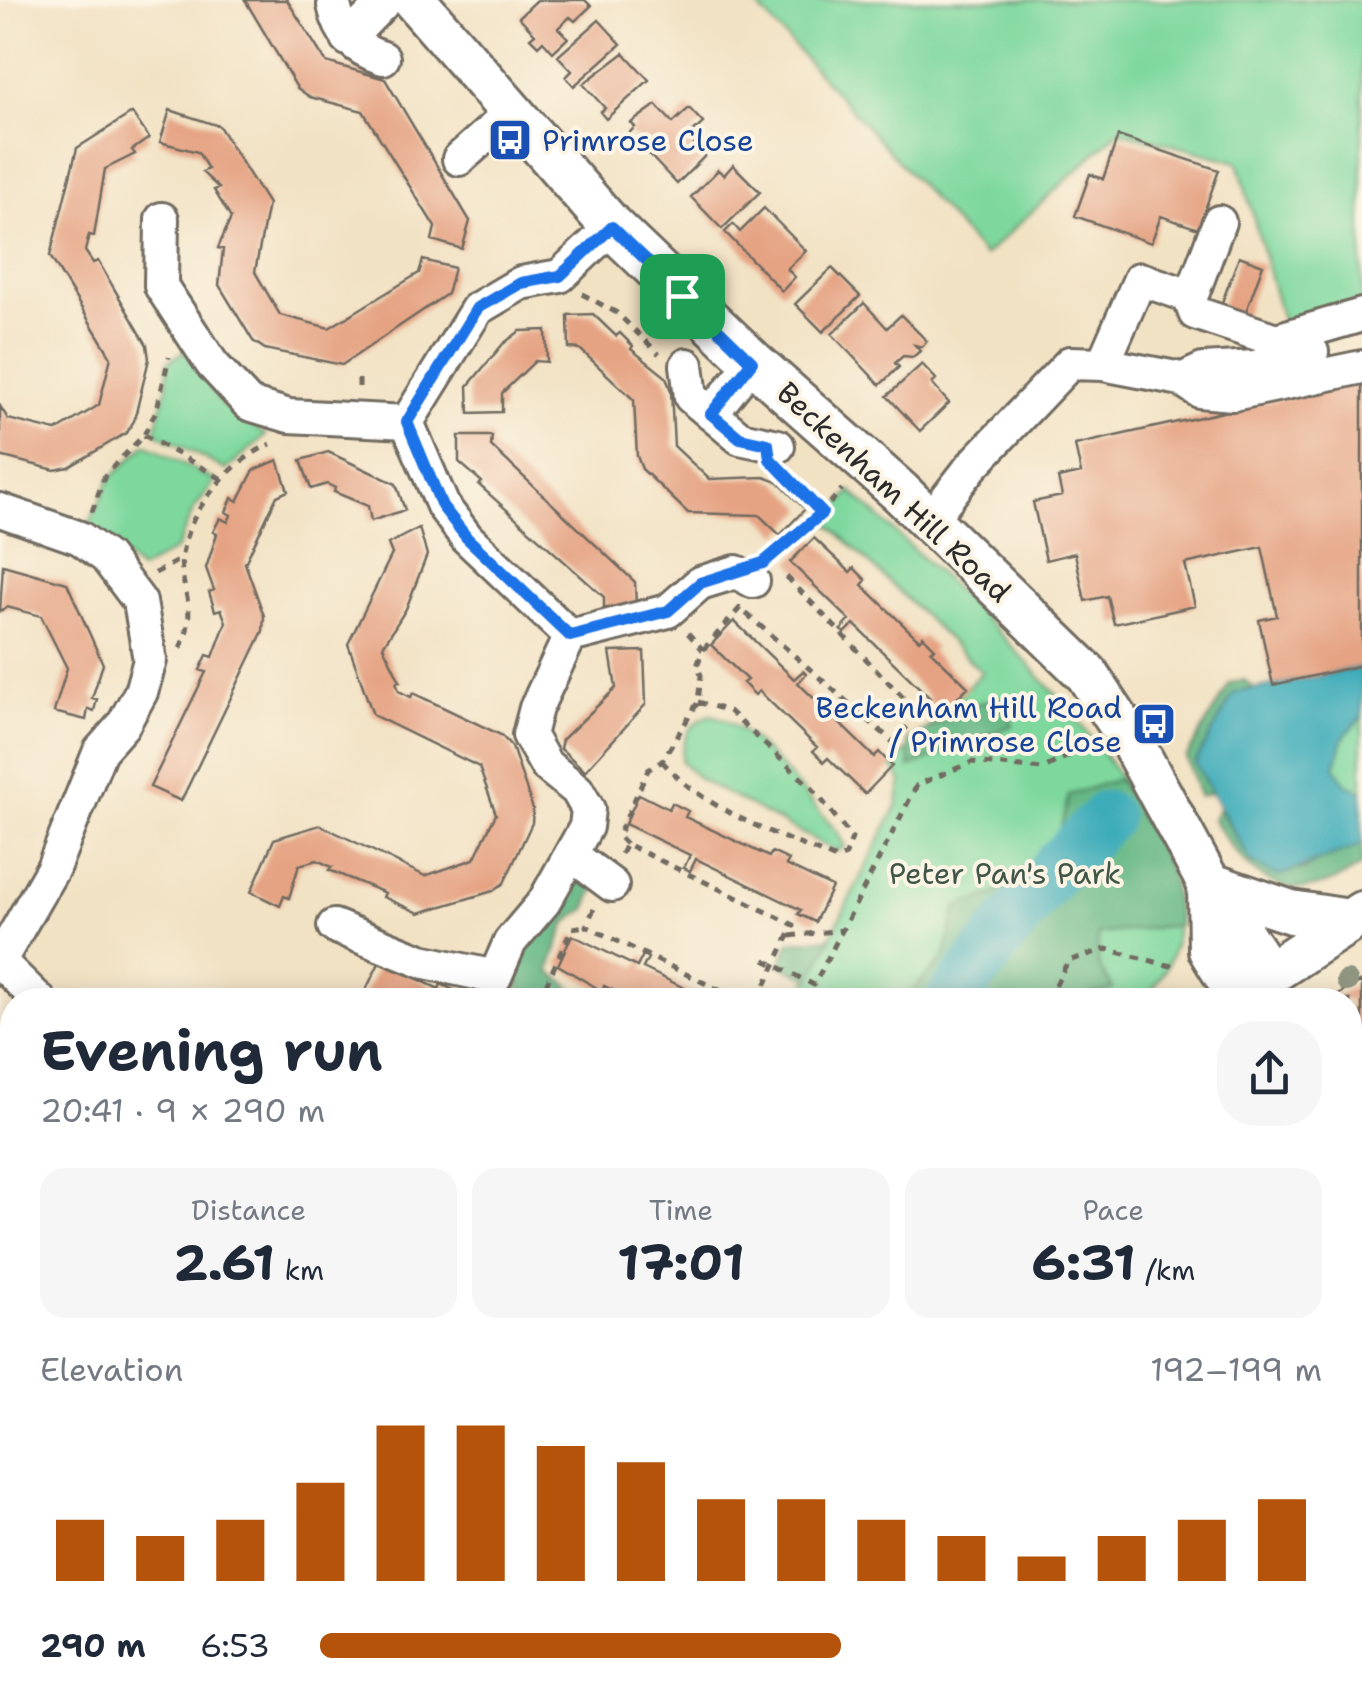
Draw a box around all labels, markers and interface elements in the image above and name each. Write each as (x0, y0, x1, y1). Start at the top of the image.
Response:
bus stop icon: Primrose Close (487, 117, 533, 163)
place label: Primrose Close (542, 120, 754, 161)
pin (640, 254, 725, 339)
icon: arrive (655, 269, 710, 324)
street label: Beckenham Hill Road (768, 373, 1020, 611)
place label: Beckenham Hill Road / Primrose Close (816, 687, 1122, 762)
bus stop icon: Beckenham Hill Road / Primrose Close (1131, 701, 1177, 747)
park label: Peter Pan's Park (889, 853, 1121, 894)
text: Evening run (40, 1014, 383, 1088)
button: share (1217, 1021, 1322, 1126)
text: 20:41 · 9 × 290 m (40, 1089, 325, 1132)
text: Distance (191, 1191, 306, 1229)
text: Time (649, 1191, 713, 1229)
text: Pace (1083, 1191, 1144, 1229)
text: 2.61 (173, 1229, 275, 1296)
text: 17:01 (617, 1229, 745, 1296)
text: 6:31 (1031, 1229, 1136, 1296)
text: km (275, 1251, 324, 1289)
text: /km (1136, 1251, 1195, 1289)
text: Elevation (40, 1348, 183, 1391)
text: 192–199 m (1150, 1348, 1322, 1391)
text: 290 m (40, 1624, 146, 1667)
text: 6:53 (200, 1624, 270, 1667)

